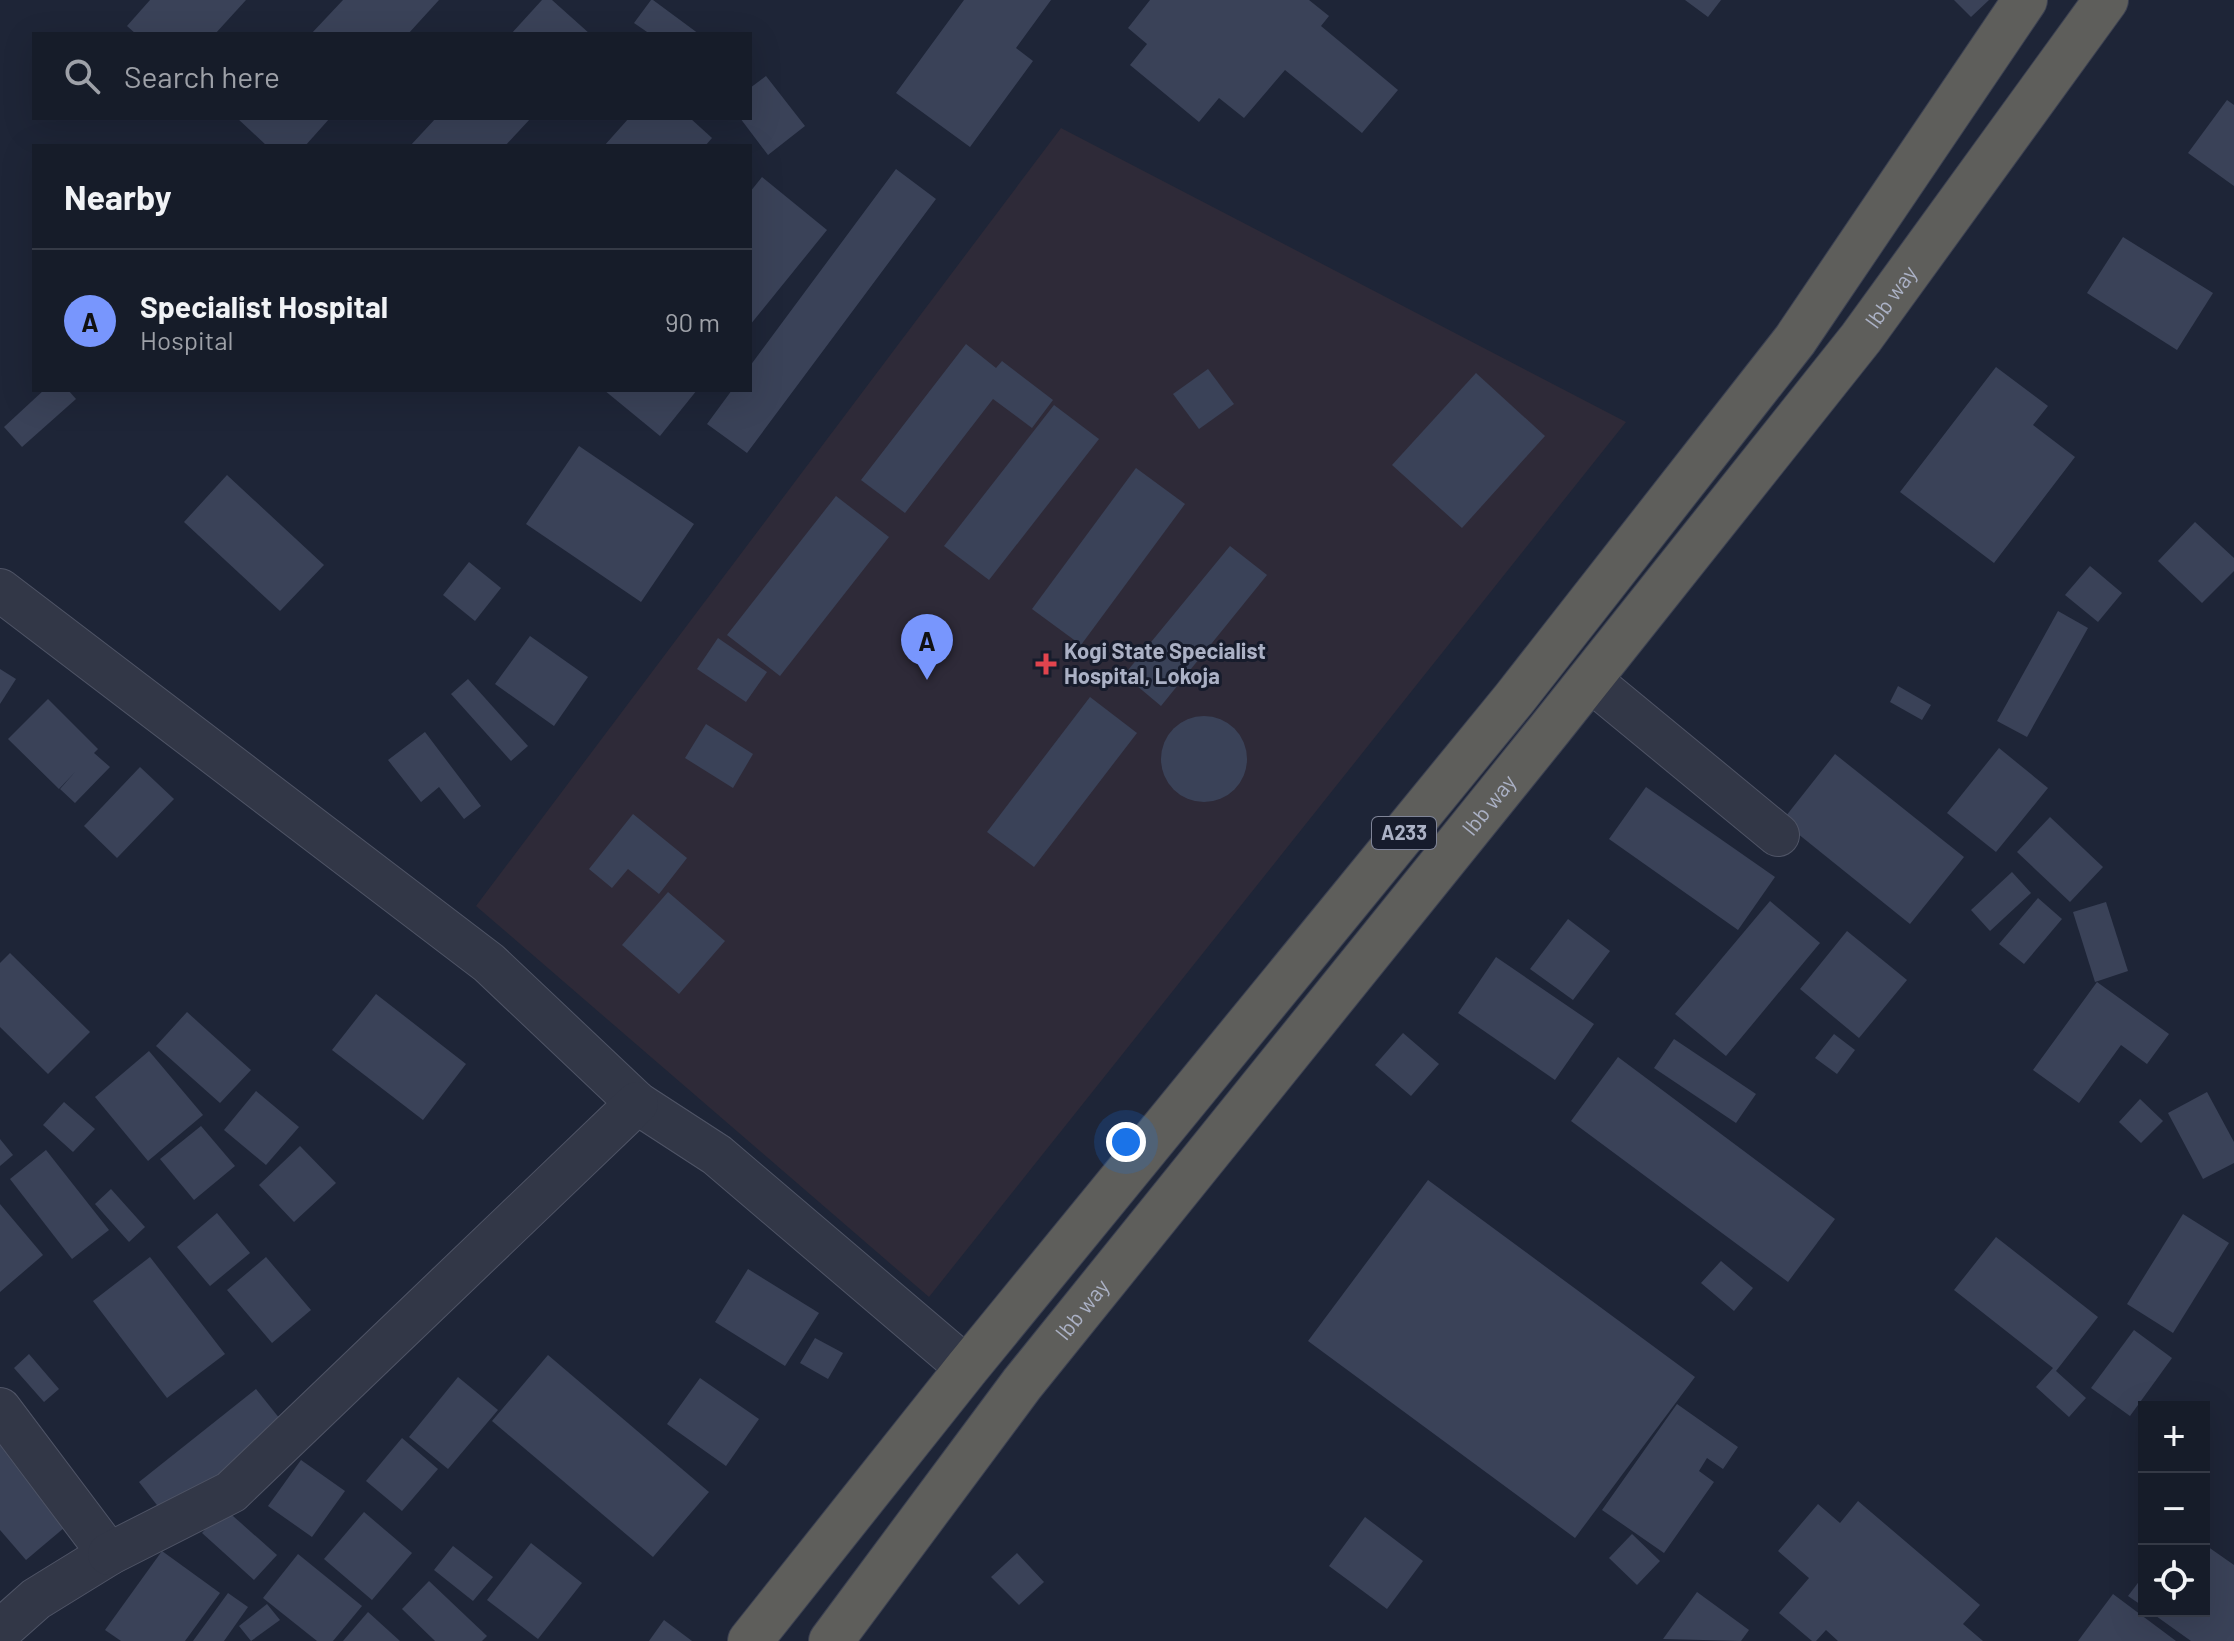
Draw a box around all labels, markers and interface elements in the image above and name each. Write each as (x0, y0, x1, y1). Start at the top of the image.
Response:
search box (32, 32, 752, 120)
icon: search (60, 54, 104, 98)
text: Search here (124, 58, 280, 94)
text: Nearby (64, 176, 172, 217)
street label: Ibb way (1859, 260, 1921, 333)
text: Specialist Hospital (140, 288, 388, 324)
text: A (81, 306, 99, 337)
text: 90 m (665, 306, 720, 337)
text: Hospital (140, 324, 233, 355)
pin: A (901, 614, 953, 680)
place label: Kogi State Specialist Hospital, Lokoja (1064, 637, 1266, 688)
marker: Kogi State Specialist Hospital, Lokoja (1035, 653, 1057, 675)
street label: Ibb way (1456, 768, 1520, 840)
road number: A233 (1372, 817, 1436, 849)
your location (1106, 1122, 1146, 1162)
street label: Ibb way (1049, 1273, 1114, 1345)
map controls (2138, 1401, 2210, 1617)
button: + (2138, 1401, 2210, 1473)
button: − (2138, 1473, 2210, 1545)
button: locate (2138, 1545, 2210, 1617)

